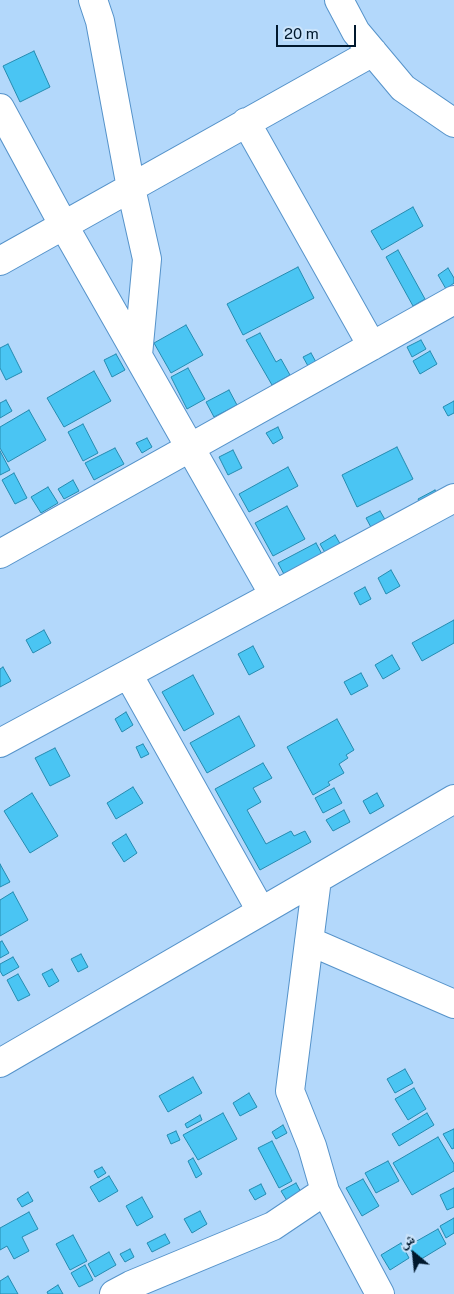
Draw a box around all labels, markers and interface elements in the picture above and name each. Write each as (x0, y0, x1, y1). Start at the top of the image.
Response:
scale bar (279, 15, 359, 47)
text: 20 m (284, 25, 319, 42)
north arrow (389, 1229, 439, 1279)
text: ش (397, 1230, 417, 1251)

